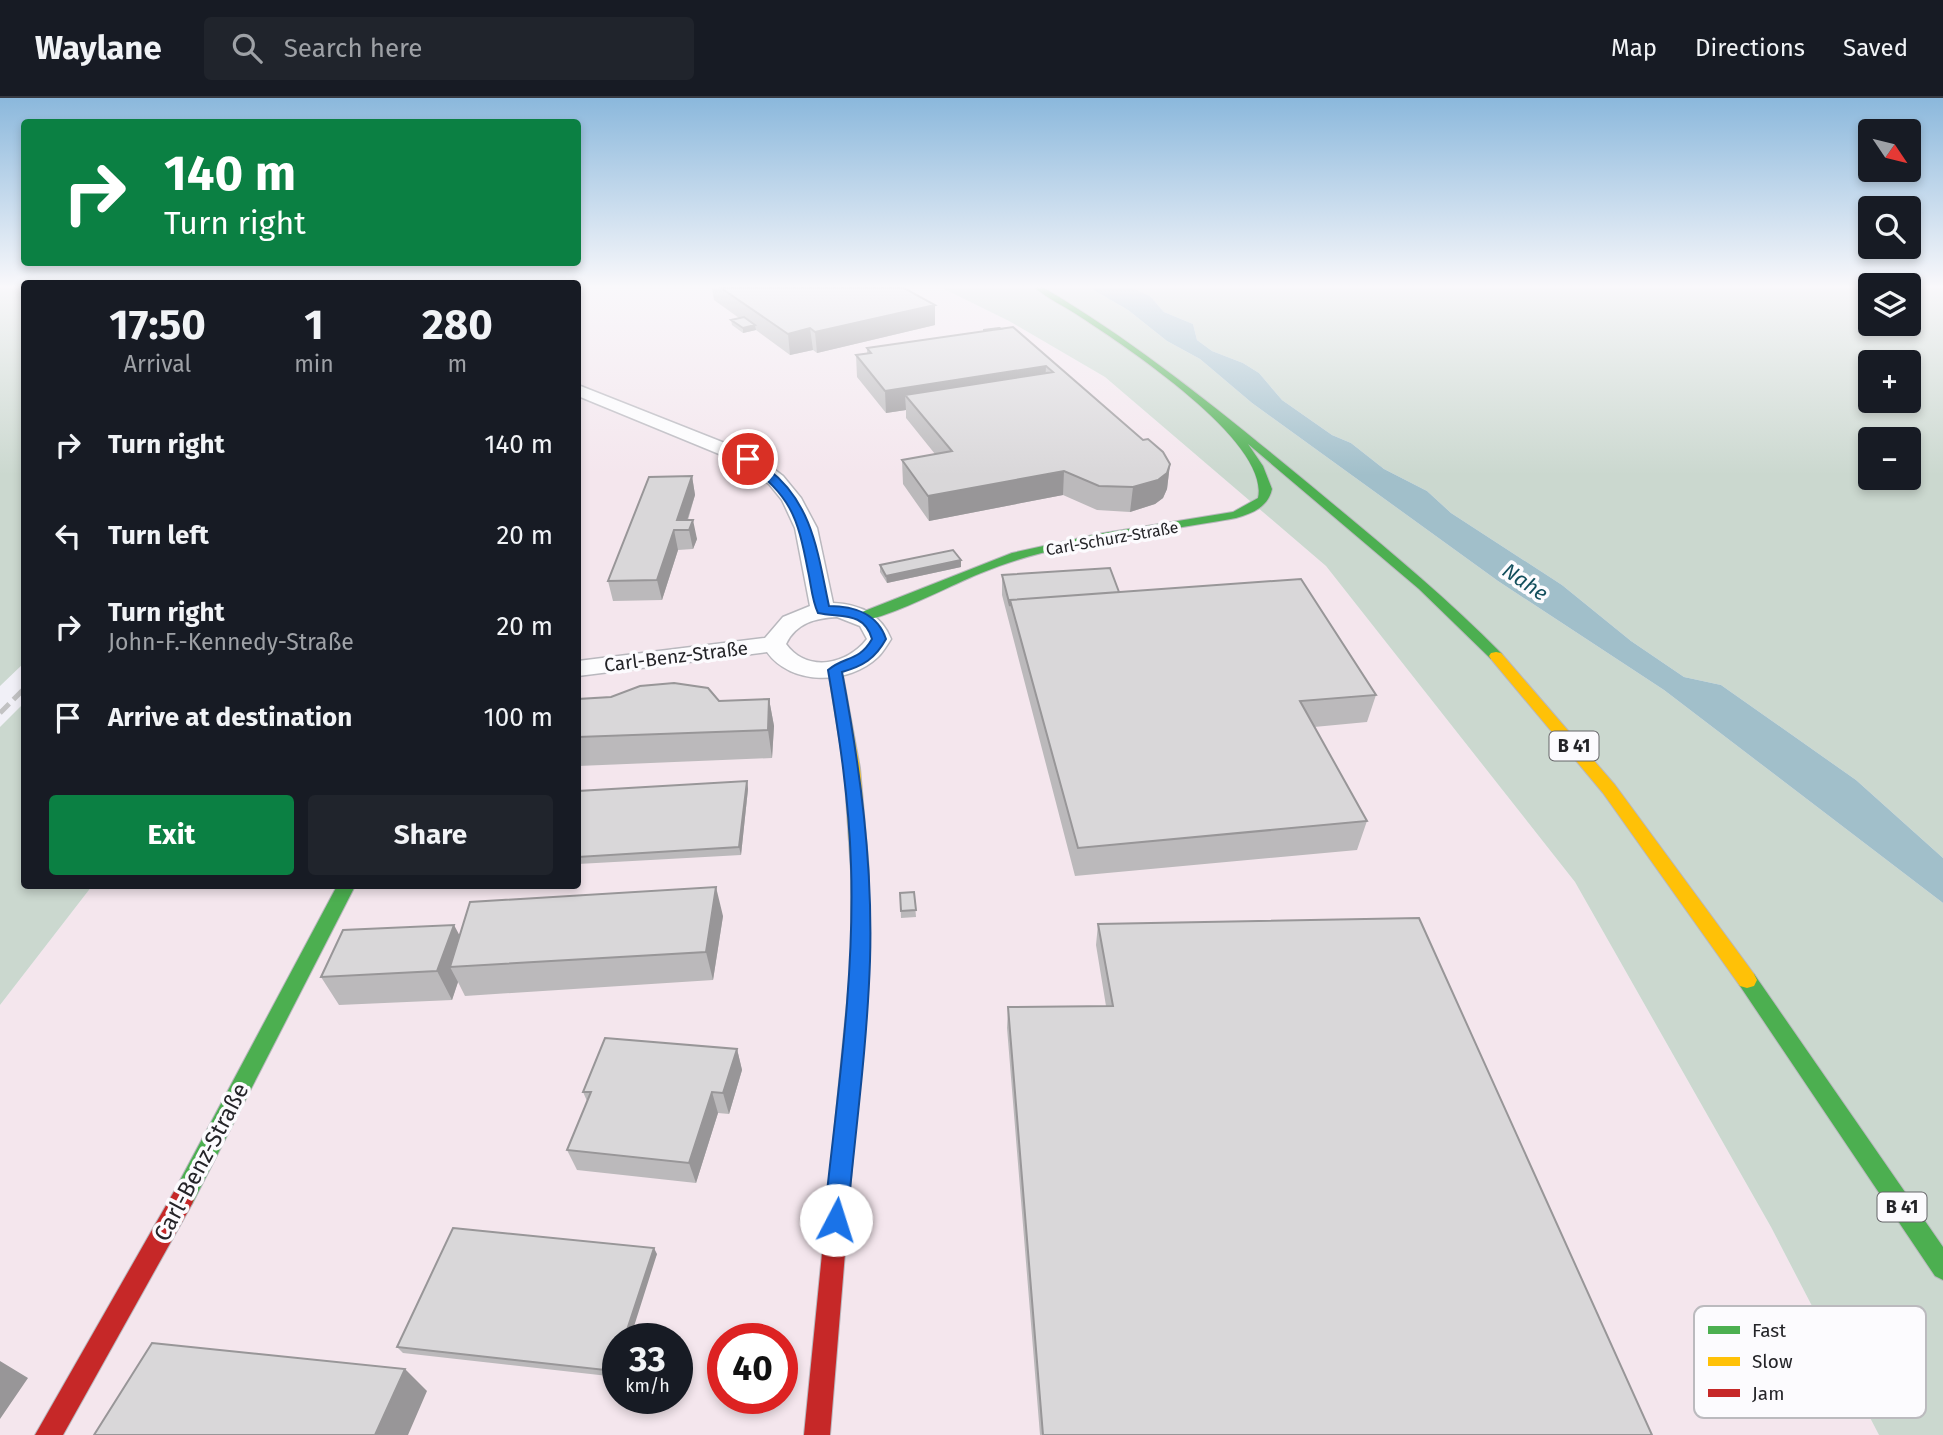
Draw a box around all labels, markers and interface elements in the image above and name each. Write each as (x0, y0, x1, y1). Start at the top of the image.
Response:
search box (204, 17, 694, 80)
text: Waylane (35, 28, 162, 68)
icon: search (228, 29, 266, 67)
text: Search here (284, 33, 423, 64)
text: Map (1611, 34, 1657, 62)
text: Directions (1695, 34, 1805, 62)
text: Saved (1843, 34, 1908, 62)
north arrow (1858, 119, 1922, 182)
map controls (1858, 119, 1921, 490)
text: 140 m (164, 144, 296, 203)
icon: right (49, 147, 140, 238)
button: search (1858, 196, 1921, 259)
text: Turn right (164, 204, 306, 242)
button: layers (1858, 273, 1921, 336)
text: 17:50 (109, 300, 206, 350)
text: 1 (304, 300, 324, 350)
text: 280 (422, 300, 493, 350)
text: Arrival (124, 350, 191, 378)
text: min (294, 350, 334, 378)
text: m (448, 350, 467, 378)
button: + (1858, 350, 1921, 413)
icon: right (49, 426, 87, 464)
button: − (1858, 427, 1921, 490)
text: Turn right (108, 429, 225, 460)
text: 140 m (484, 429, 553, 460)
pin (718, 429, 778, 489)
icon: arrive (729, 440, 767, 478)
icon: left (49, 517, 87, 555)
street label: Carl-Schurz-Straße (1044, 517, 1180, 560)
text: Turn left (108, 520, 209, 551)
text: 20 m (496, 520, 553, 551)
water label: Nahe (1497, 557, 1553, 607)
text: Turn right (108, 597, 225, 628)
icon: right (49, 608, 87, 646)
text: 20 m (496, 611, 553, 642)
text: John-F.-Kennedy-Straße (108, 628, 354, 656)
street label: Carl-Benz-Straße (603, 636, 749, 677)
icon: arrive (49, 699, 87, 737)
text: Arrive at destination (108, 702, 352, 733)
text: 100 m (484, 702, 553, 733)
road number: B 41 (1550, 732, 1598, 760)
button: Exit (49, 795, 294, 875)
button: Share (308, 795, 553, 875)
street label: Carl-Benz-Straße (148, 1078, 254, 1246)
position arrow (799, 1183, 873, 1257)
road number: B 41 (1878, 1192, 1926, 1222)
legend (1694, 1306, 1926, 1418)
text: Fast (1752, 1319, 1786, 1342)
speed limit sign: 40 (707, 1323, 798, 1414)
text: 33 (629, 1338, 666, 1380)
text: Slow (1752, 1350, 1793, 1373)
text: km/h (625, 1375, 670, 1397)
text: Jam (1752, 1382, 1784, 1405)

